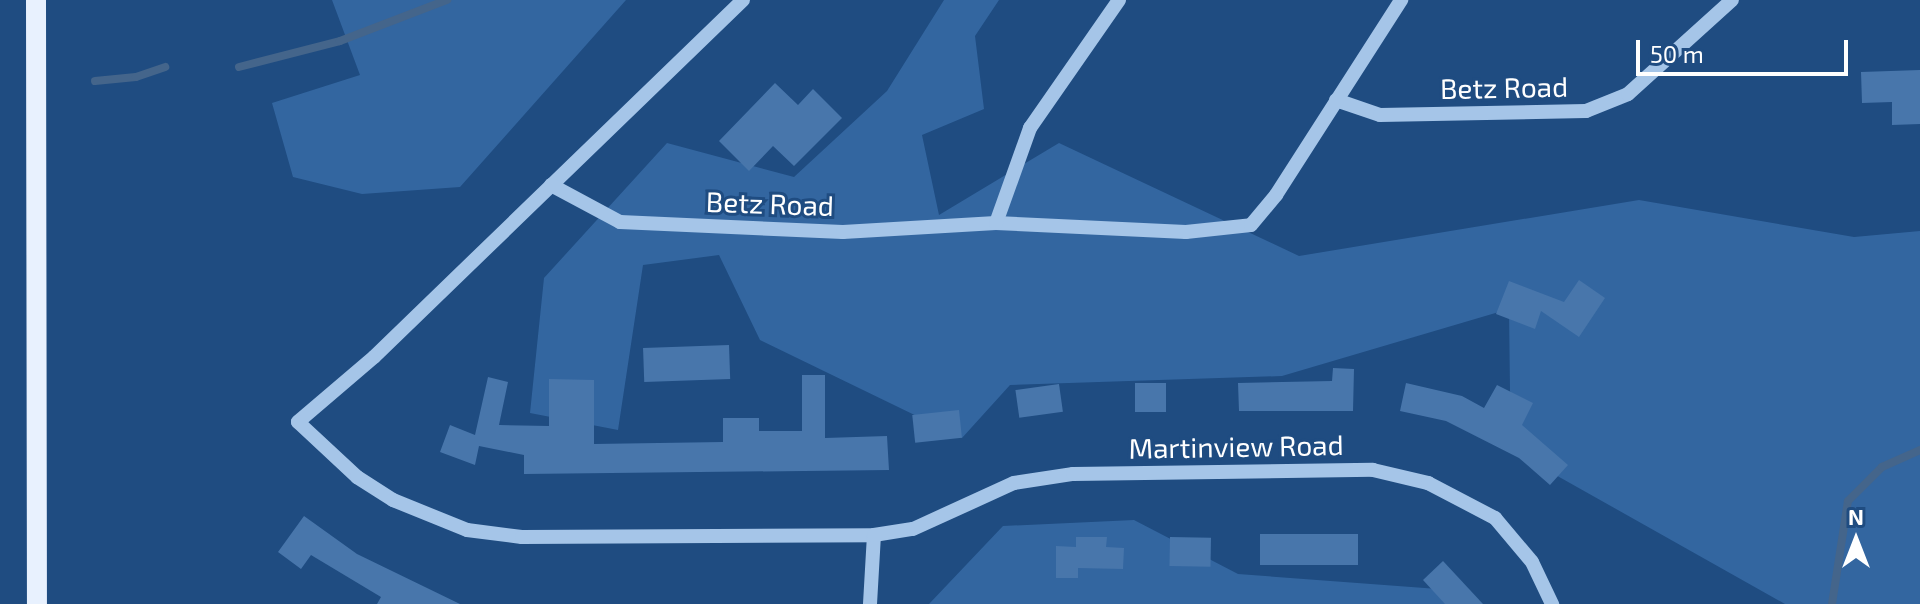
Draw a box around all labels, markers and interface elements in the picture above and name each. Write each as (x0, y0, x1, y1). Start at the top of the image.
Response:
scale bar (1640, 24, 1852, 74)
text: 50 m (1650, 39, 1704, 68)
street label: Betz Road (1440, 69, 1568, 105)
street label: Betz Road (705, 184, 835, 222)
street label: Martinview Road (1128, 427, 1344, 465)
north arrow (1816, 500, 1896, 580)
text: N (1848, 503, 1864, 529)

